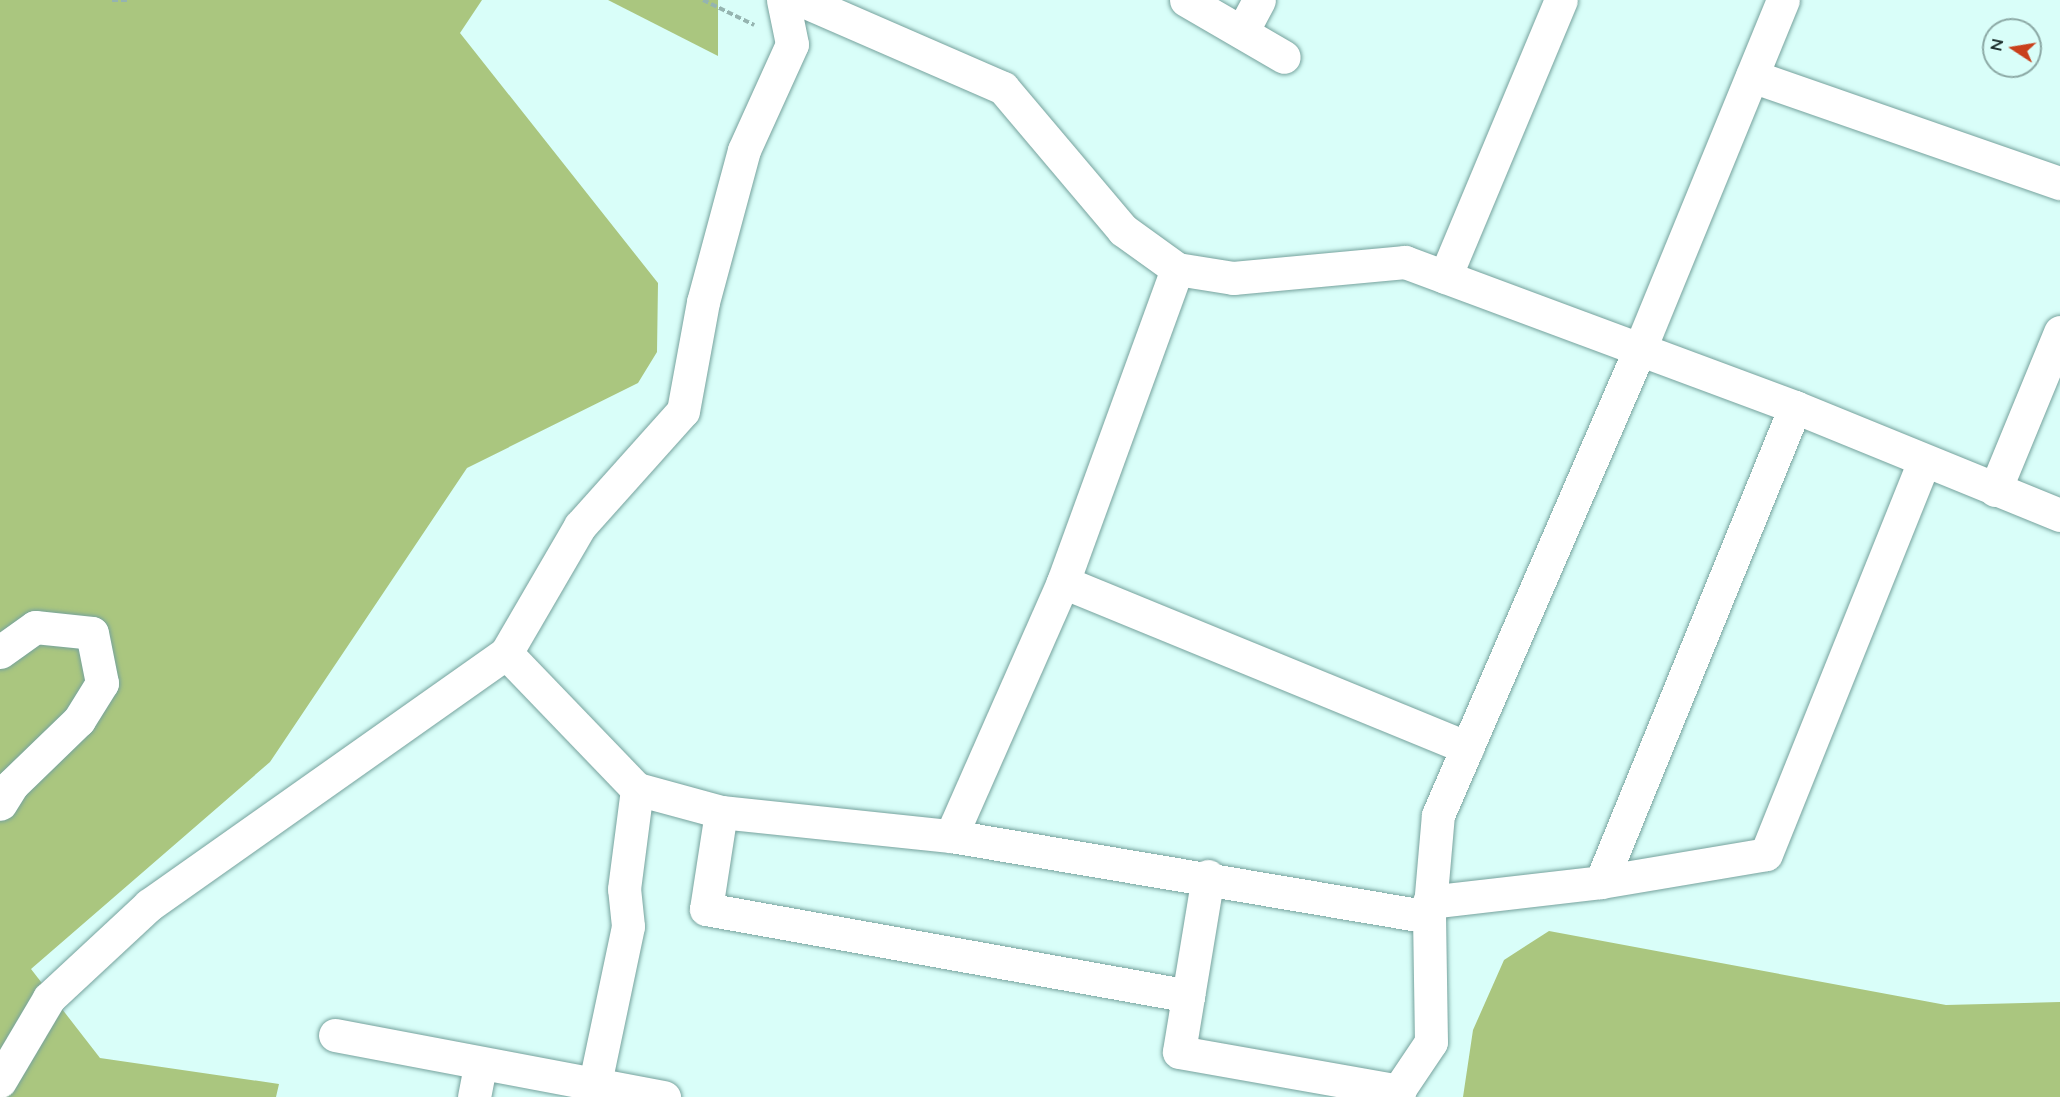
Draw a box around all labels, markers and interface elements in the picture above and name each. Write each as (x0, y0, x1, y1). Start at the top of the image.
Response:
north arrow (1982, 18, 2042, 78)
text: N (1985, 37, 2006, 53)

